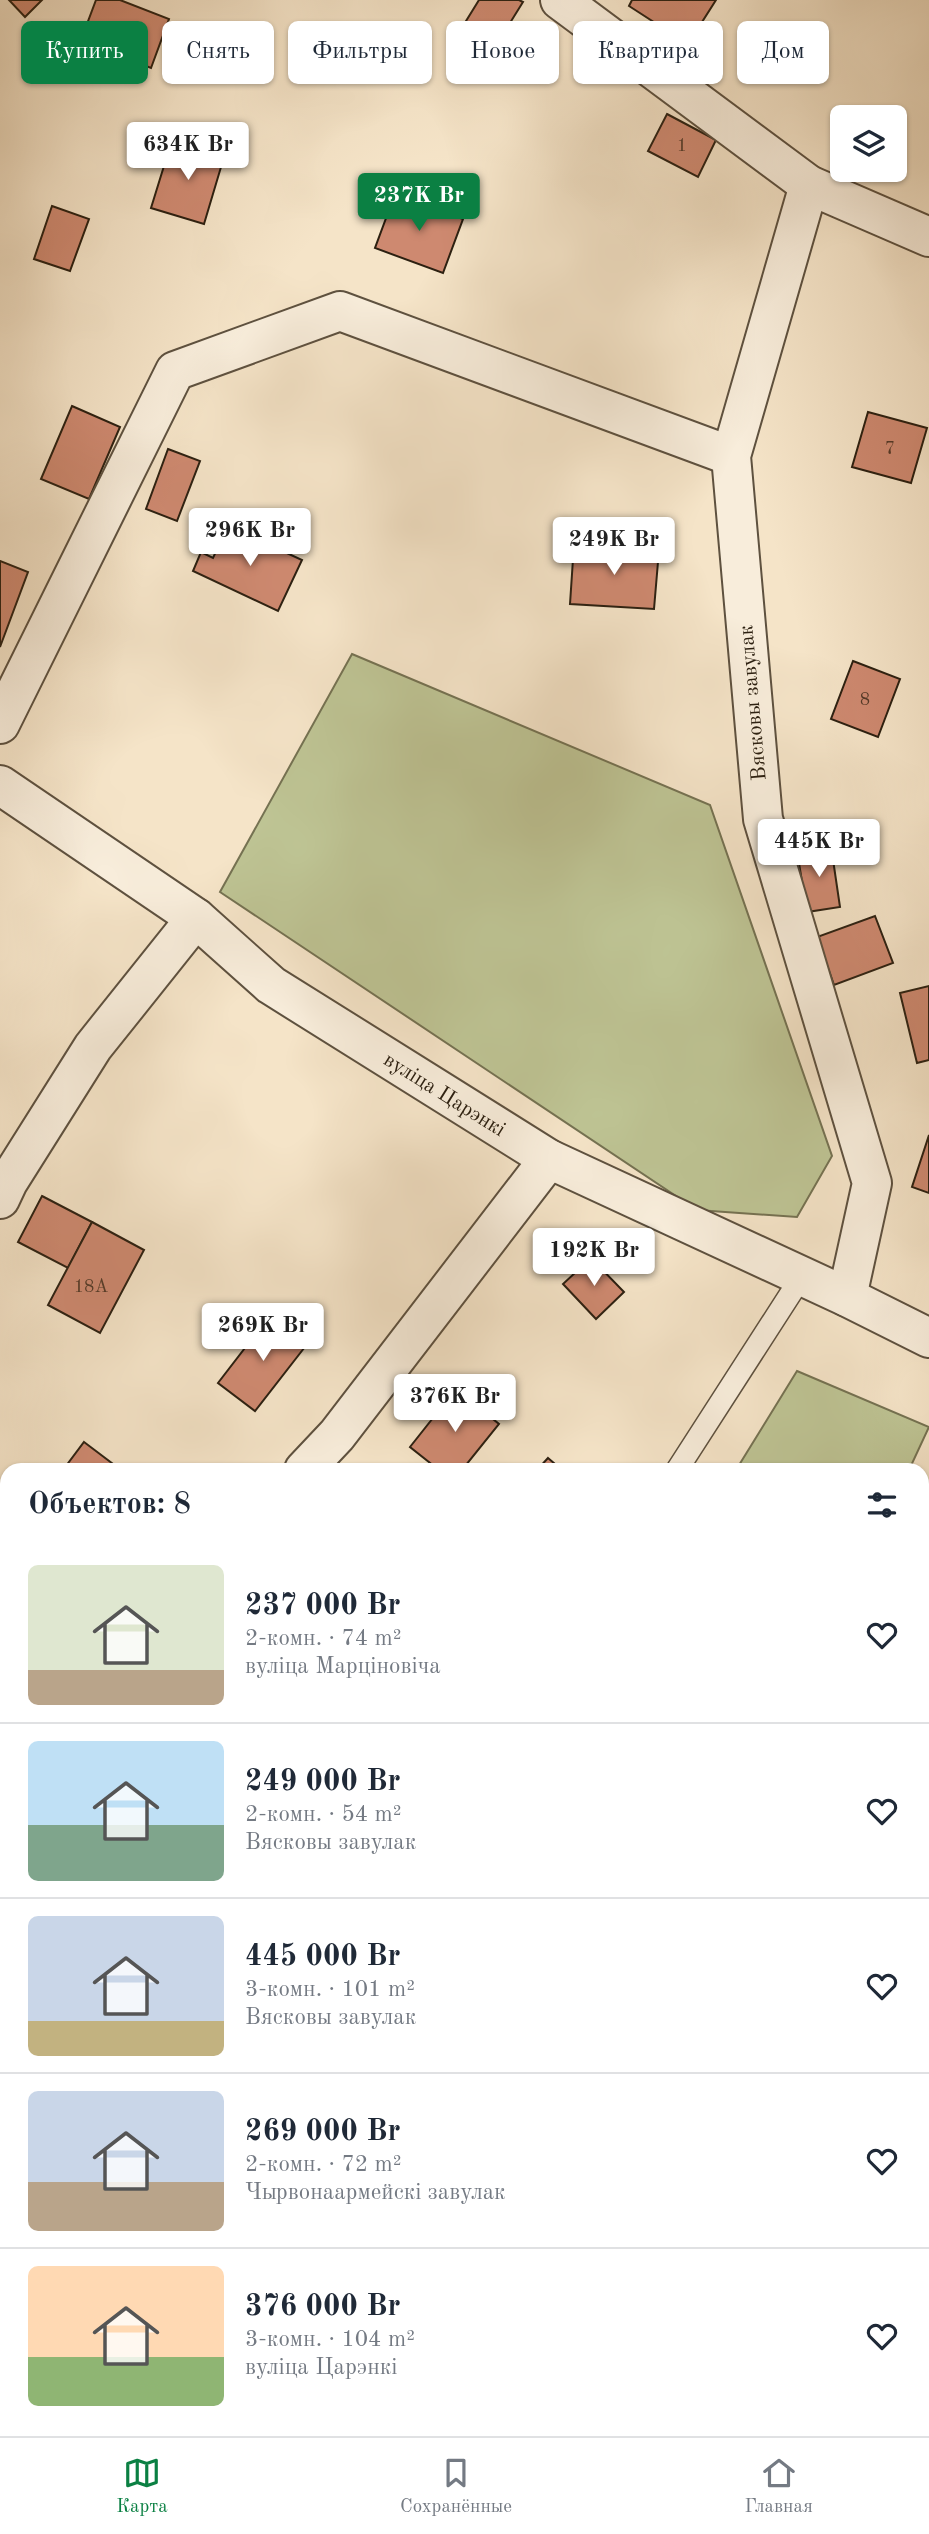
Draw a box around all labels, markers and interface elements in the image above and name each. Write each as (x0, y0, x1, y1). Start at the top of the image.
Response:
chip: Купить (21, 21, 148, 84)
chip: Снять (162, 21, 274, 84)
chip: Фильтры (288, 21, 432, 84)
chip: Новое (446, 21, 559, 84)
chip: Квартира (573, 21, 723, 84)
chip: Дом (737, 21, 829, 84)
map controls (830, 105, 907, 182)
button: layers (830, 105, 907, 182)
pin: 634K Br (123, 122, 253, 182)
text: 634K Br (143, 133, 233, 156)
house number: 1 (677, 137, 687, 155)
pin: 237K Br (354, 174, 484, 233)
text: 237K Br (374, 184, 464, 207)
house number: 7 (885, 440, 895, 458)
pin: 296K Br (185, 508, 315, 568)
pin: 249K Br (549, 518, 679, 577)
text: 296K Br (205, 519, 295, 542)
text: 249K Br (569, 528, 659, 551)
street label: Вясковы завулак (736, 624, 771, 782)
house number: 8 (860, 691, 870, 709)
pin: 445K Br (754, 820, 884, 879)
text: 445K Br (774, 830, 864, 853)
street label: вуліца Царэнкі (380, 1049, 509, 1141)
pin: 192K Br (529, 1228, 659, 1288)
text: 192K Br (549, 1239, 639, 1262)
house number: 18А (74, 1278, 109, 1296)
pin: 269K Br (198, 1304, 328, 1363)
text: 269K Br (218, 1314, 308, 1337)
pin: 376K Br (390, 1374, 520, 1434)
text: 376K Br (410, 1385, 500, 1408)
icon: filters (863, 1486, 901, 1524)
text: Объектов: 8 (28, 1490, 191, 1520)
text: 237 000 Br (245, 1591, 401, 1621)
icon: home (84, 1593, 168, 1677)
icon: heart (863, 1616, 901, 1654)
text: 2-комн. · 74 m² (245, 1627, 402, 1650)
text: вуліца Марціновіча (245, 1655, 441, 1678)
text: 249 000 Br (245, 1767, 401, 1797)
icon: home (84, 1769, 168, 1853)
icon: heart (863, 1792, 901, 1830)
text: 2-комн. · 54 m² (245, 1803, 402, 1826)
text: Вясковы завулак (245, 1831, 416, 1854)
text: 445 000 Br (245, 1942, 401, 1972)
icon: home (84, 1944, 168, 2028)
icon: heart (863, 1967, 901, 2005)
text: 3-комн. · 101 m² (245, 1978, 415, 2001)
text: Вясковы завулак (245, 2006, 416, 2029)
text: 269 000 Br (245, 2117, 401, 2147)
icon: home (84, 2119, 168, 2203)
icon: heart (863, 2142, 901, 2180)
text: 2-комн. · 72 m² (245, 2153, 402, 2176)
text: Чырвонаармейскі завулак (245, 2181, 506, 2204)
text: 376 000 Br (245, 2292, 401, 2322)
icon: home (84, 2294, 168, 2378)
icon: heart (863, 2317, 901, 2355)
text: 3-комн. · 104 m² (245, 2328, 415, 2351)
text: вуліца Царэнкі (245, 2356, 398, 2379)
tab: Карта (116, 2454, 168, 2519)
tab: Сохранённые (400, 2454, 512, 2519)
tab: Главная (745, 2454, 813, 2519)

